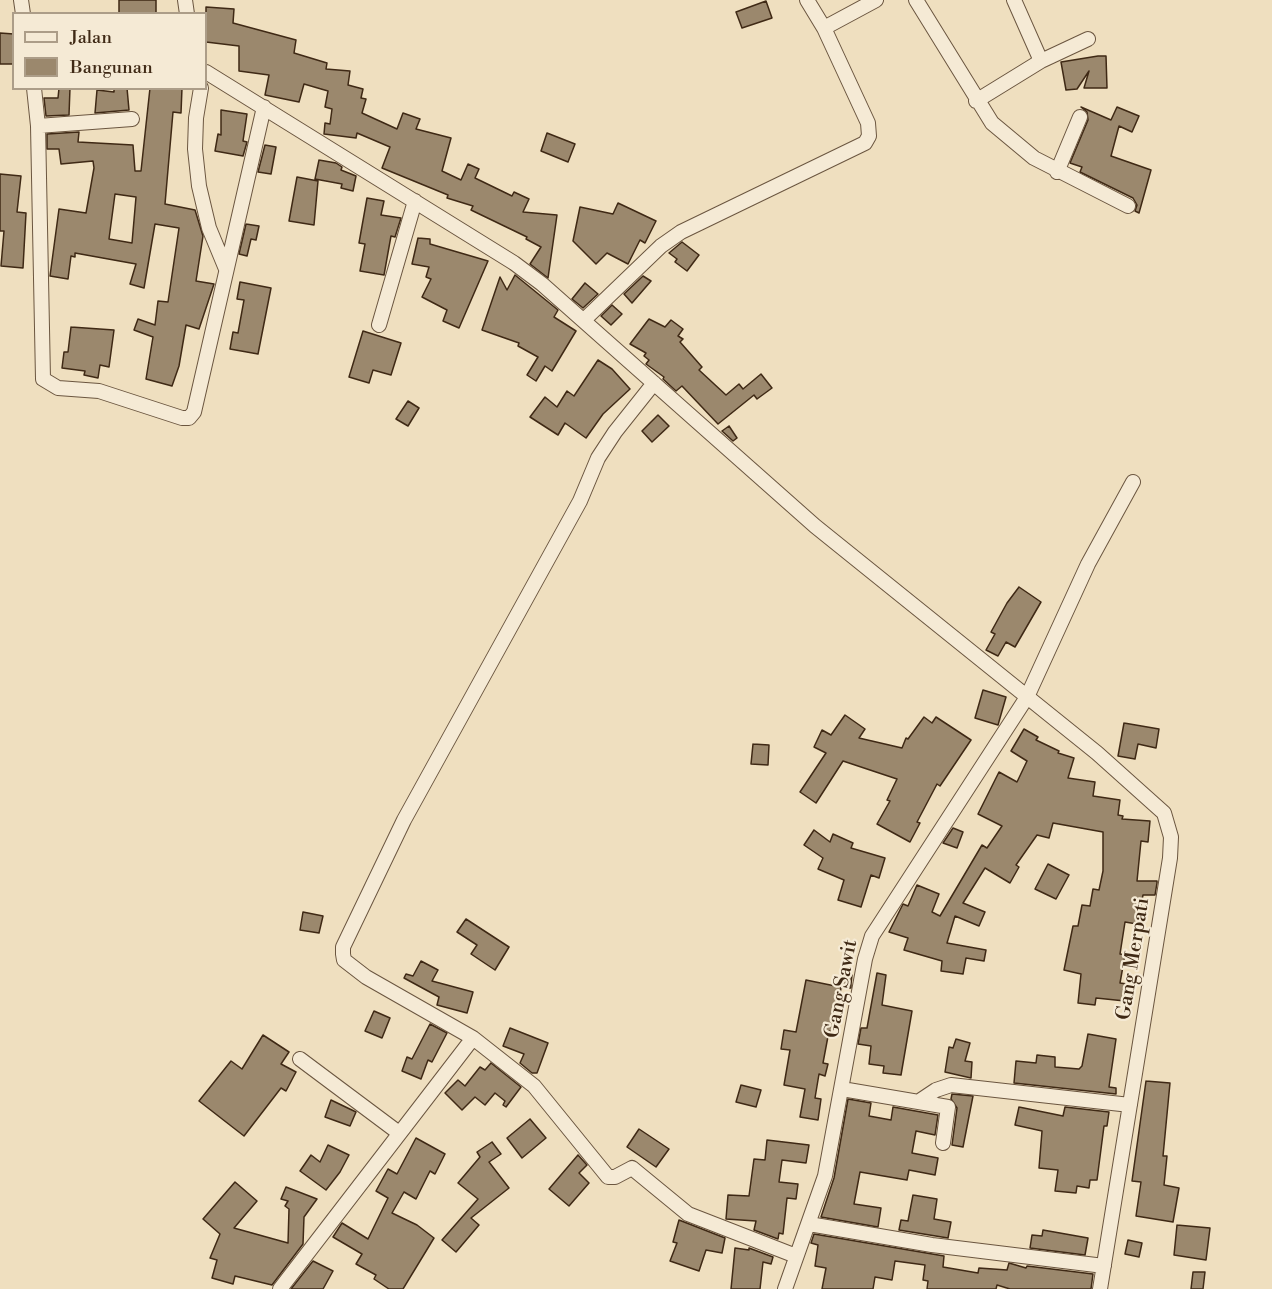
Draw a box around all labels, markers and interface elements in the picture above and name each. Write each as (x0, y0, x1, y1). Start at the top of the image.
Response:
legend (12, 12, 207, 90)
text: Jalan (70, 26, 112, 49)
text: Bangunan (70, 56, 153, 79)
street label: Gang Merpati (1112, 896, 1156, 1022)
street label: Gang Sawit (821, 938, 863, 1040)

